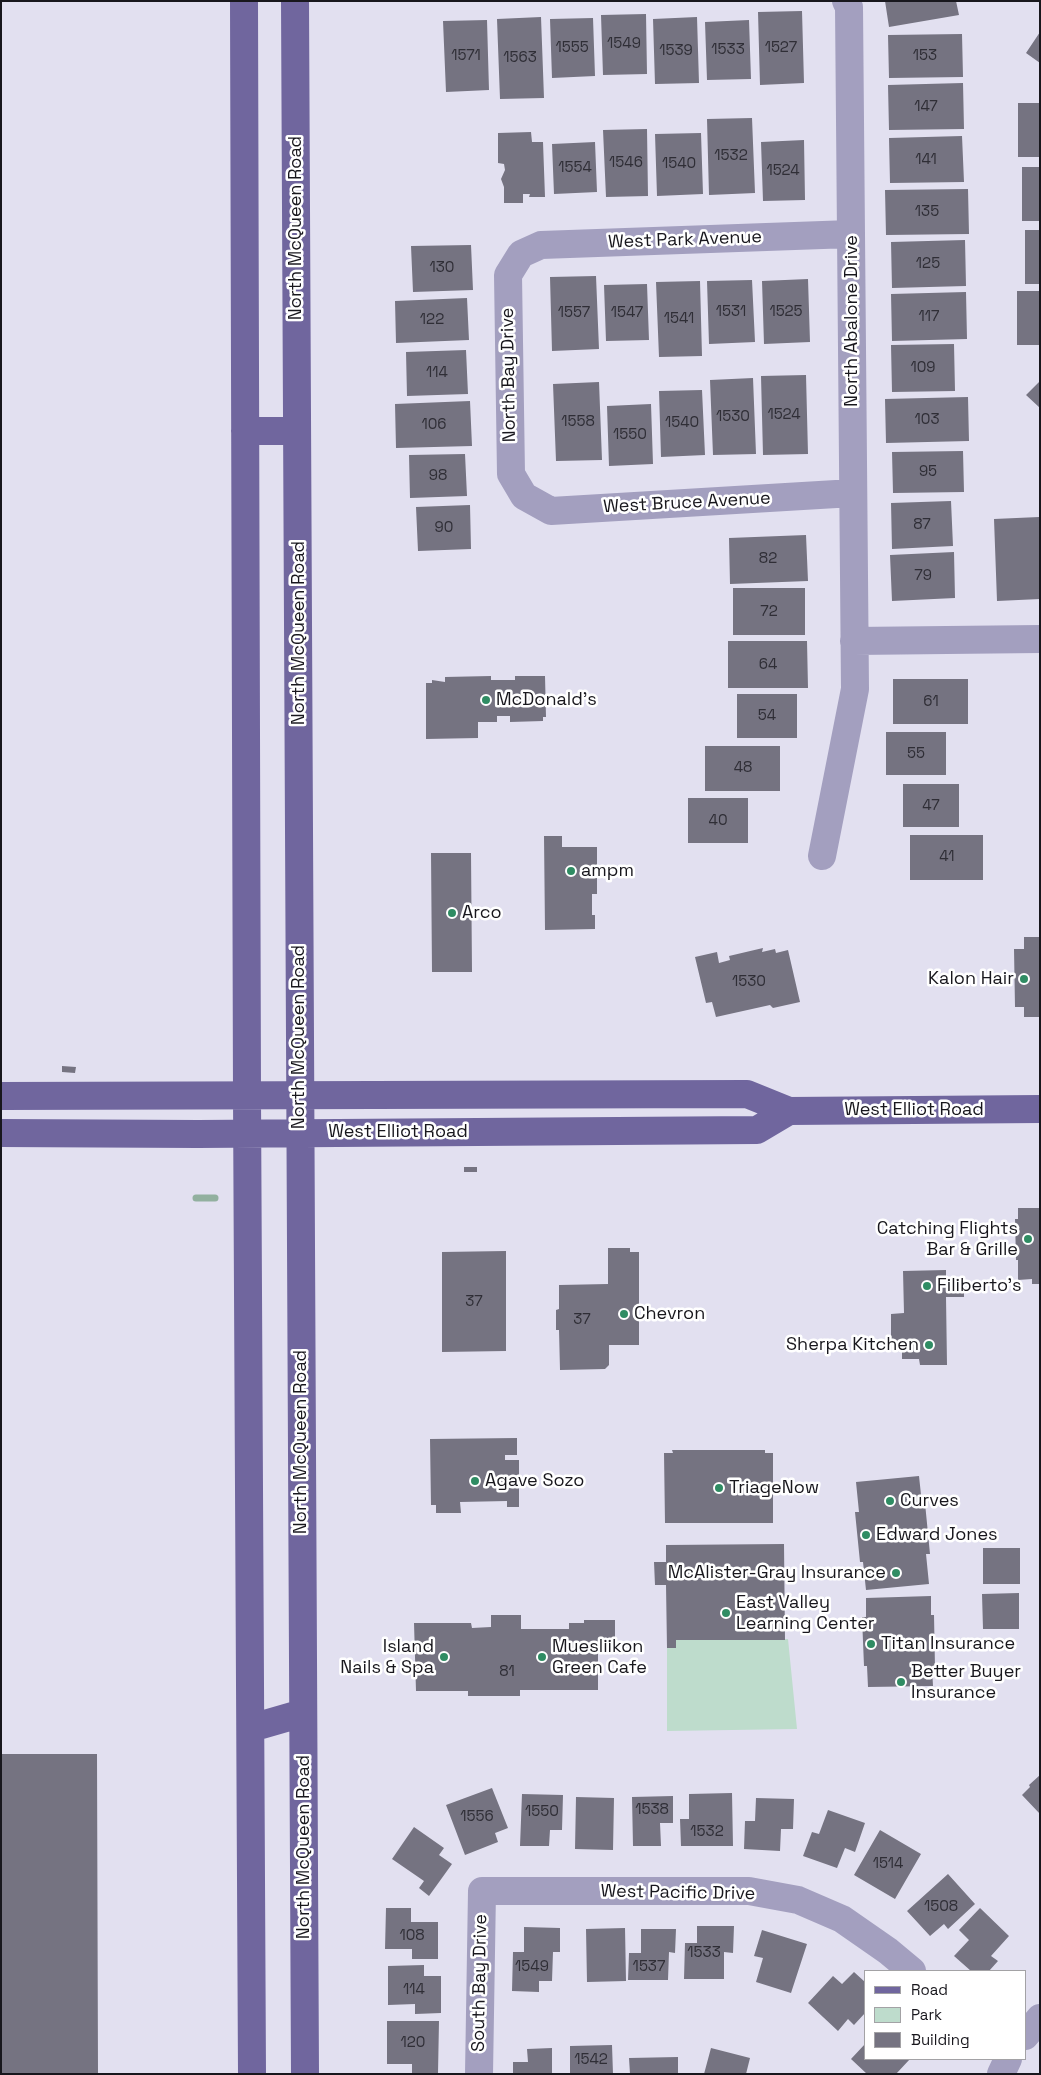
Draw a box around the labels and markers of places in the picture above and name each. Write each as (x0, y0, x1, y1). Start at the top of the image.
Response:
place label: McDonald's (496, 689, 597, 711)
marker: McDonald's (480, 694, 492, 706)
place label: ampm (581, 860, 634, 882)
marker: ampm (565, 865, 577, 877)
place label: Arco (462, 902, 502, 924)
marker: Arco (446, 907, 458, 919)
place label: Kalon Hair (928, 968, 1014, 990)
marker: Kalon Hair (1018, 973, 1030, 985)
place label: Catching Flights Bar & Grille (877, 1218, 1018, 1260)
marker: Catching Flights Bar & Grille (1022, 1233, 1034, 1245)
place label: Filiberto's (937, 1275, 1021, 1297)
marker: Filiberto's (921, 1280, 933, 1292)
place label: Chevron (634, 1303, 705, 1325)
marker: Chevron (618, 1308, 630, 1320)
place label: Sherpa Kitchen (786, 1334, 919, 1356)
marker: Sherpa Kitchen (923, 1339, 935, 1351)
place label: Agave Sozo (485, 1470, 584, 1492)
marker: Agave Sozo (469, 1475, 481, 1487)
place label: TriageNow (729, 1477, 819, 1499)
marker: TriageNow (713, 1482, 725, 1494)
place label: Curves (900, 1490, 959, 1512)
marker: Curves (884, 1495, 896, 1507)
place label: Edward Jones (876, 1524, 998, 1546)
marker: Edward Jones (860, 1529, 872, 1541)
place label: McAlister-Gray Insurance (668, 1562, 886, 1584)
marker: McAlister-Gray Insurance (890, 1567, 902, 1579)
place label: East Valley Learning Center (736, 1592, 875, 1635)
marker: East Valley Learning Center (720, 1607, 732, 1619)
place label: Titan Insurance (881, 1633, 1015, 1655)
place label: Island Nails & Spa (340, 1636, 434, 1678)
place label: Muesliikon Green Cafe (552, 1636, 647, 1678)
marker: Titan Insurance (865, 1638, 877, 1650)
marker: Island Nails & Spa (438, 1651, 450, 1663)
marker: Muesliikon Green Cafe (536, 1651, 548, 1663)
place label: Better Buyer Insurance (911, 1661, 1021, 1704)
marker: Better Buyer Insurance (895, 1676, 907, 1688)

